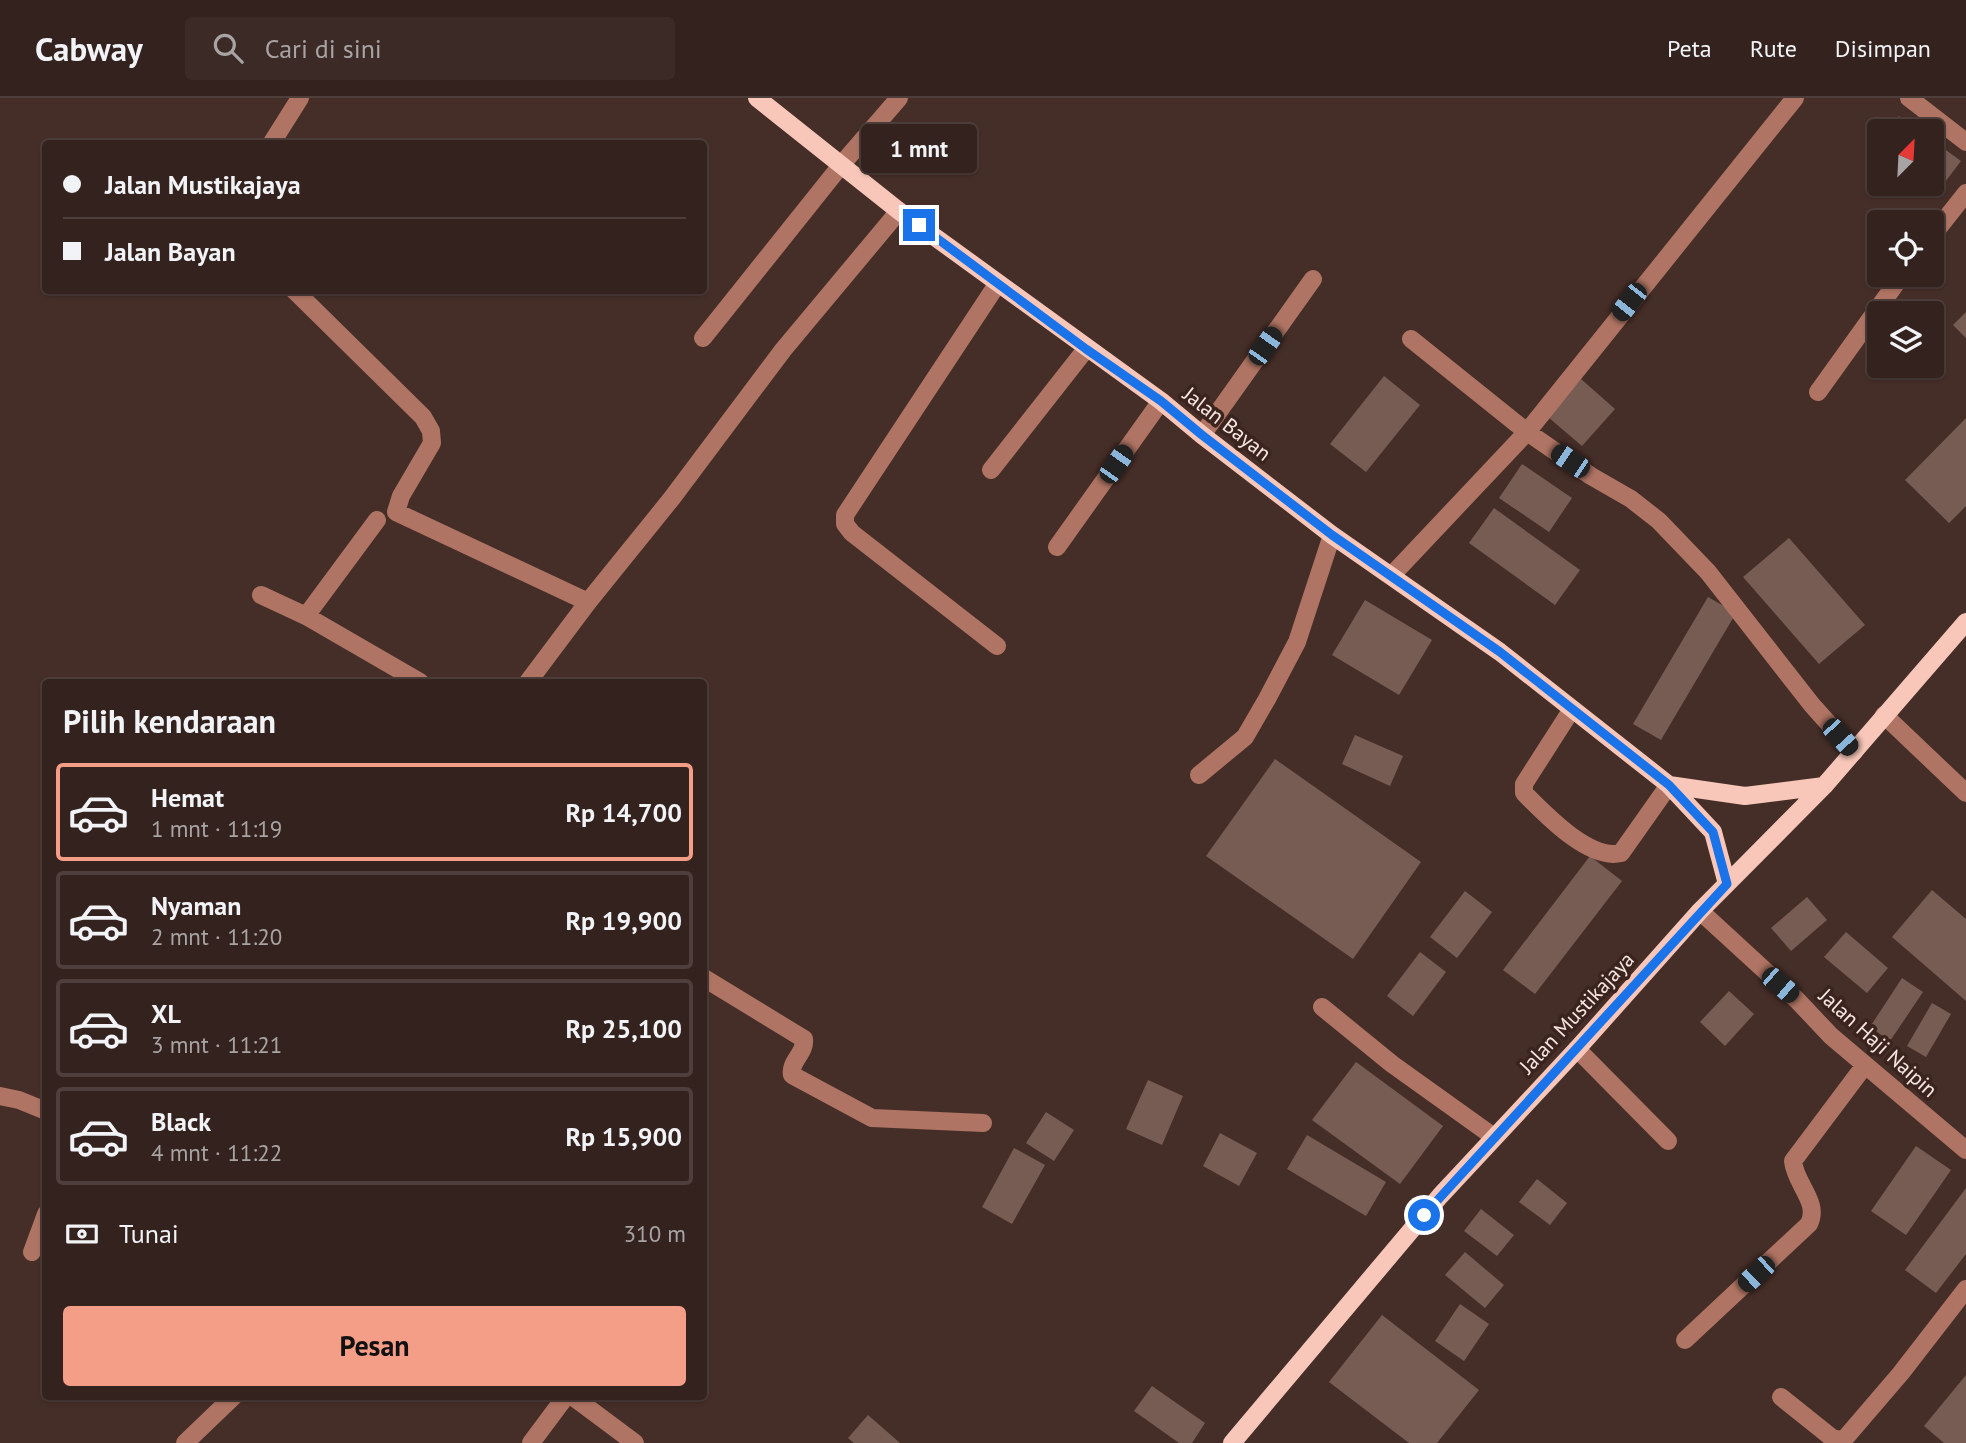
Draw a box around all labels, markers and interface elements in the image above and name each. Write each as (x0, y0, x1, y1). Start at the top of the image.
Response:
search box (185, 17, 675, 80)
text: Cabway (35, 27, 143, 70)
icon: search (209, 29, 247, 67)
text: Cari di sini (265, 32, 382, 65)
text: Peta (1667, 33, 1712, 64)
text: Rute (1750, 33, 1797, 64)
text: Disimpan (1835, 33, 1931, 64)
north arrow (1867, 119, 1944, 196)
map controls (1867, 119, 1944, 378)
callout: 1 mnt (861, 123, 977, 172)
text: 1 mnt (890, 134, 948, 163)
text: Jalan Mustikajaya (105, 168, 301, 201)
route end (903, 209, 935, 241)
button: locate (1867, 210, 1944, 287)
text: Jalan Bayan (105, 235, 236, 268)
car (1608, 279, 1651, 325)
button: layers (1867, 301, 1944, 378)
car (1245, 323, 1286, 369)
street label: Jalan Bayan (1177, 380, 1277, 466)
car (1096, 441, 1137, 487)
car (1547, 441, 1594, 481)
text: Pilih kendaraan (63, 700, 276, 742)
car (1819, 714, 1862, 760)
icon: car (67, 781, 130, 844)
text: Hemat (151, 781, 224, 814)
text: Rp 14,700 (565, 796, 682, 829)
text: 1 mnt · 11:19 (151, 814, 282, 843)
icon: car (67, 889, 130, 952)
text: Nyaman (151, 889, 241, 922)
text: Rp 19,900 (565, 904, 682, 937)
text: 2 mnt · 11:20 (151, 922, 282, 951)
street label: Jalan Mustikajaya (1513, 946, 1640, 1080)
car (1758, 963, 1803, 1007)
street label: Jalan Haji Naipin (1813, 982, 1943, 1103)
icon: car (67, 997, 130, 1060)
text: XL (151, 997, 181, 1030)
text: Rp 25,100 (565, 1012, 682, 1045)
text: 3 mnt · 11:21 (151, 1030, 282, 1059)
icon: car (67, 1105, 130, 1168)
text: Black (151, 1105, 211, 1138)
text: Rp 15,900 (565, 1120, 682, 1153)
text: 4 mnt · 11:22 (151, 1138, 282, 1167)
route start (1408, 1199, 1440, 1231)
icon: cash (63, 1215, 101, 1253)
text: Tunai (119, 1217, 179, 1250)
text: 310 m (624, 1219, 686, 1248)
car (1734, 1252, 1779, 1296)
button: Pesan (63, 1306, 686, 1386)

